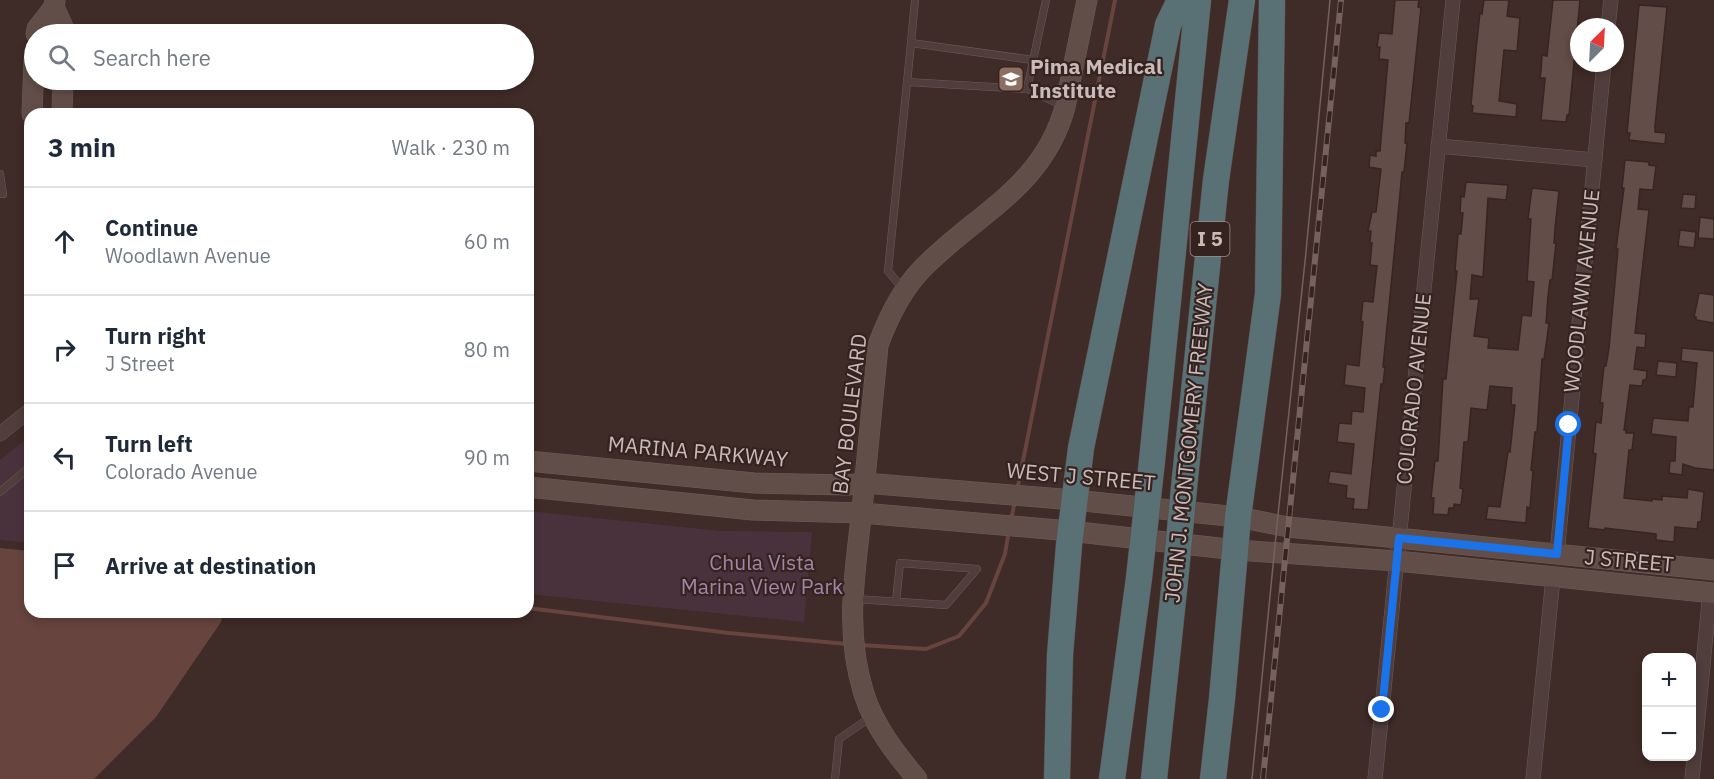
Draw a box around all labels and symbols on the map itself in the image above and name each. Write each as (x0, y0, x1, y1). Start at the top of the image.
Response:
north arrow (1570, 18, 1624, 72)
place label: Pima Medical Institute (1030, 52, 1162, 104)
school or university icon: Pima Medical Institute (996, 64, 1026, 94)
street label: WOODLAWN AVENUE (1556, 188, 1606, 394)
road number: I 5 (1190, 222, 1230, 256)
street label: JOHN J. MONTGOMERY FREEWAY (1157, 281, 1219, 604)
street label: COLORADO AVENUE (1389, 292, 1437, 486)
street label: BAY BOULEVARD (825, 332, 873, 496)
route start (1555, 411, 1581, 437)
street label: MARINA PARKWAY (607, 429, 790, 473)
street label: WEST J STREET (1005, 456, 1157, 496)
street label: J STREET (1583, 542, 1675, 578)
park label: Chula Vista Marina View Park (681, 548, 843, 600)
route end (1368, 696, 1394, 722)

